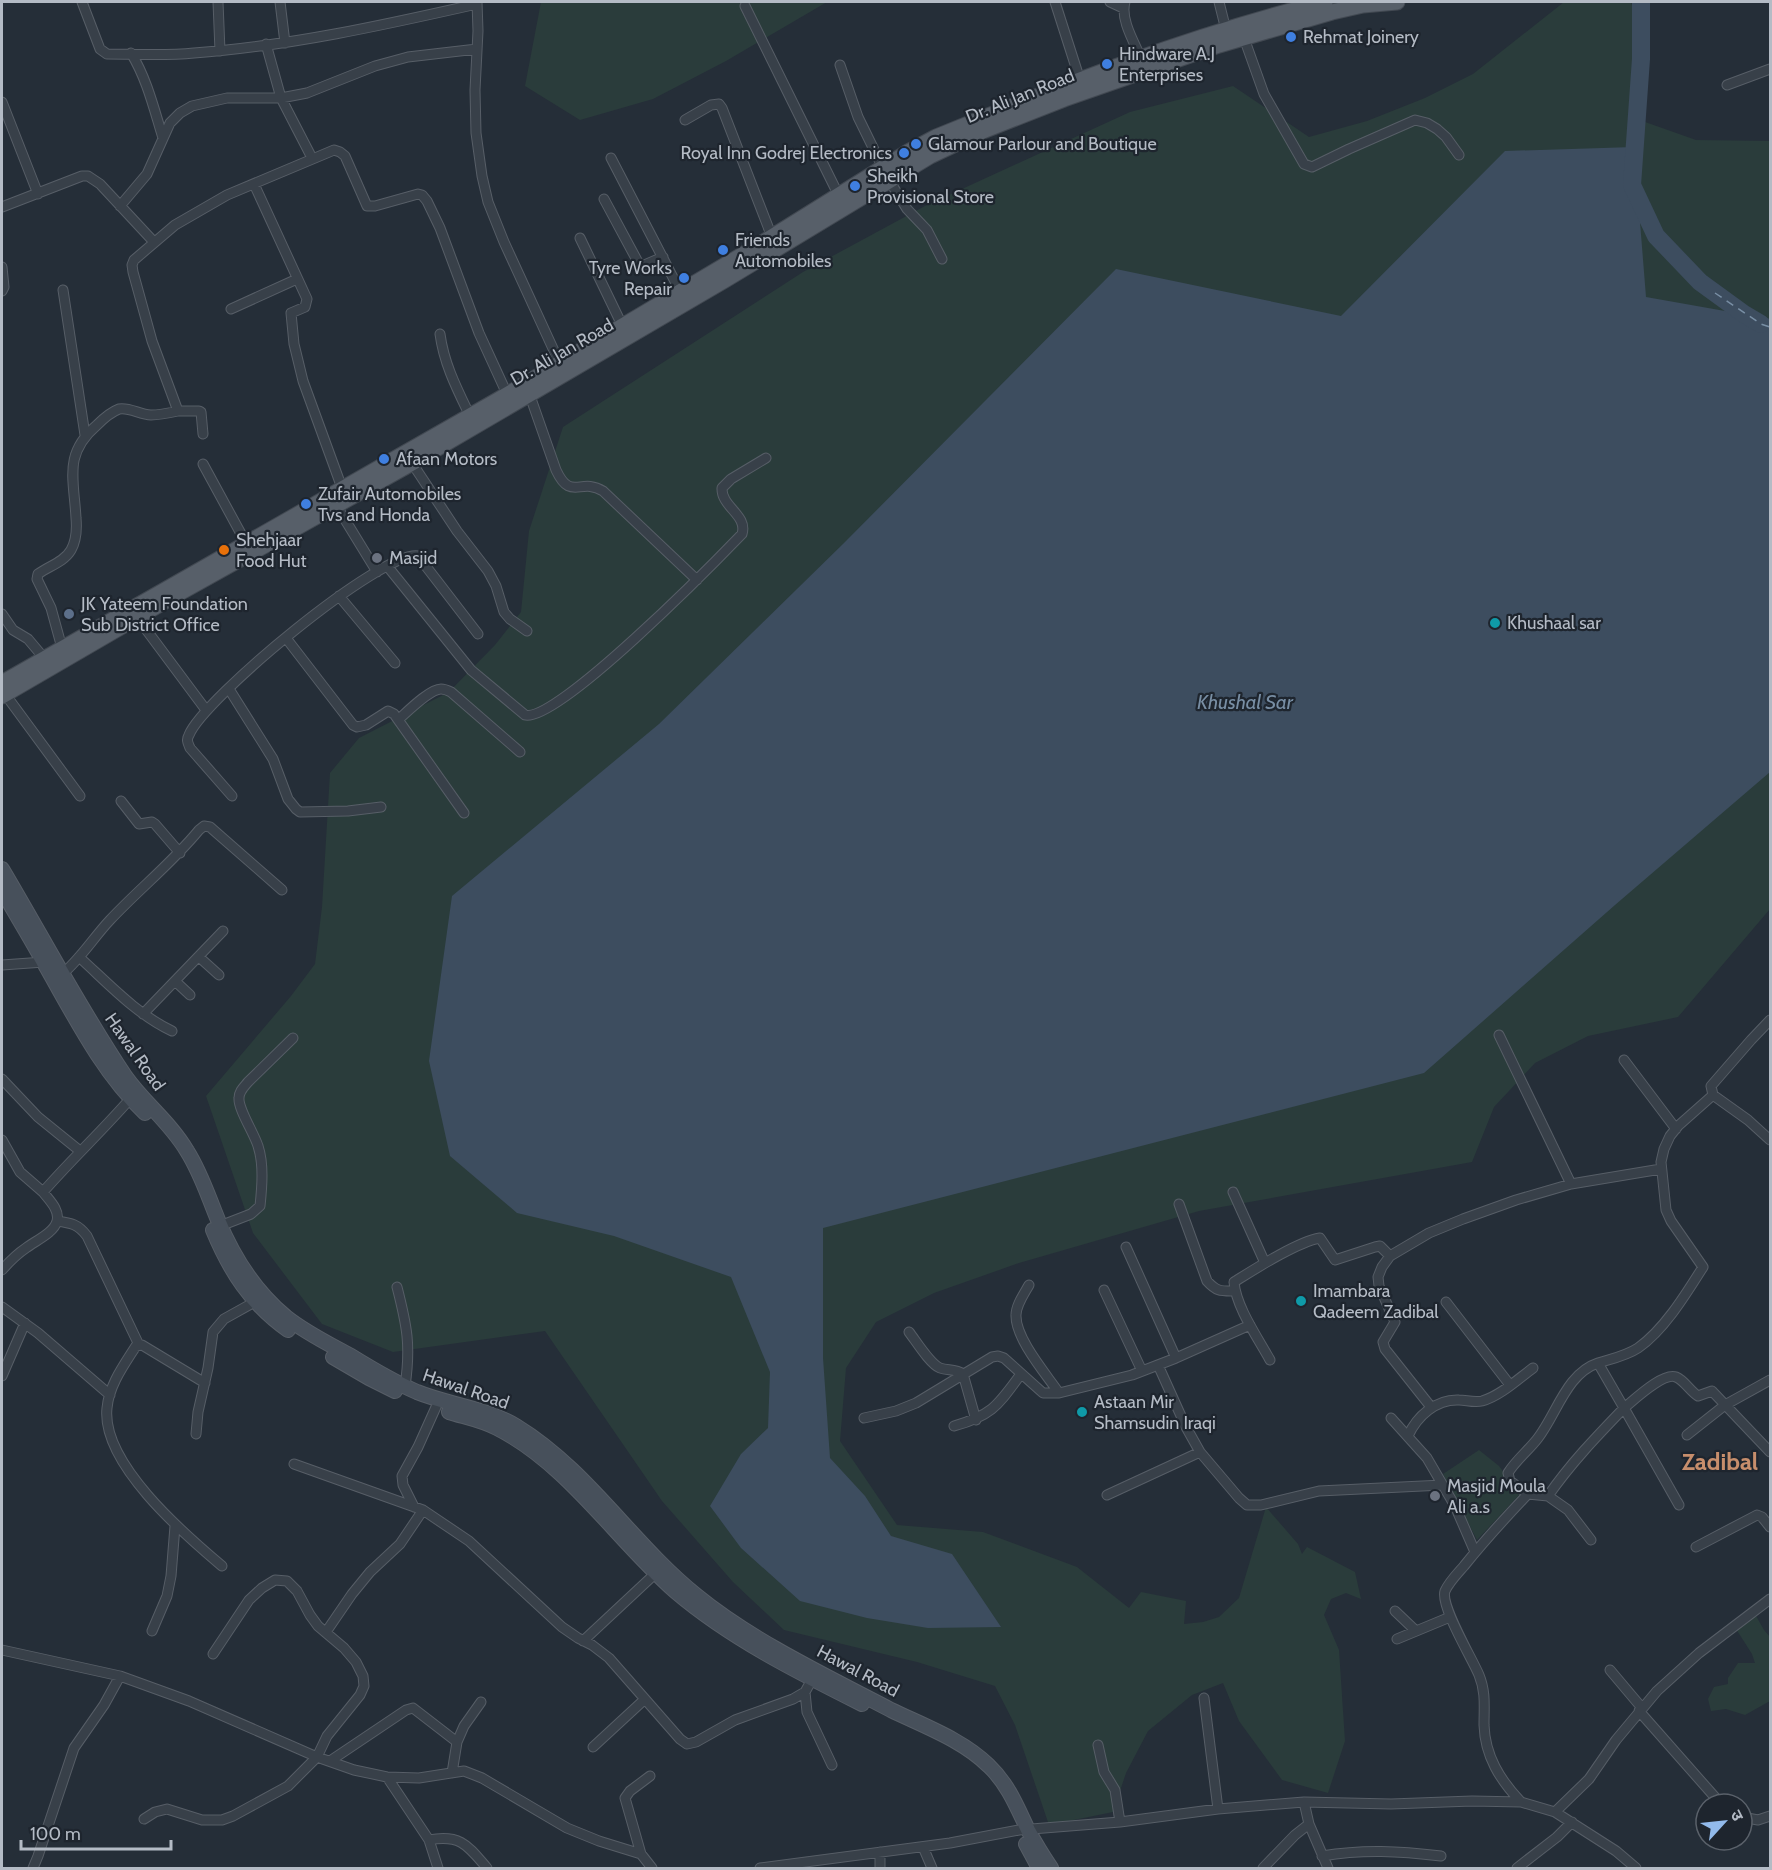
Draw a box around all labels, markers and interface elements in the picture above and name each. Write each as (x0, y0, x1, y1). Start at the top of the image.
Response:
place label: Rehmat Joinery (1303, 26, 1419, 48)
marker: Rehmat Joinery (1284, 30, 1298, 44)
place label: Hindware A.J Enterprises (1119, 43, 1215, 86)
marker: Hindware A.J Enterprises (1100, 57, 1114, 71)
street label: Dr. Ali Jan Road (962, 64, 1078, 128)
place label: Glamour Parlour and Boutique (928, 133, 1157, 155)
marker: Glamour Parlour and Boutique (909, 137, 923, 151)
place label: Royal Inn Godrej Electronics (680, 142, 892, 164)
marker: Royal Inn Godrej Electronics (897, 146, 911, 160)
place label: Sheikh Provisional Store (867, 165, 994, 208)
marker: Sheikh Provisional Store (848, 179, 862, 193)
place label: Friends Automobiles (735, 229, 832, 272)
marker: Friends Automobiles (716, 243, 730, 257)
place label: Tyre Works Repair (589, 257, 672, 300)
marker: Tyre Works Repair (677, 271, 691, 285)
street label: Dr. Ali Jan Road (507, 314, 617, 390)
place label: Afaan Motors (396, 448, 497, 470)
marker: Afaan Motors (377, 452, 391, 466)
place label: Zufair Automobiles Tvs and Honda (318, 483, 461, 526)
marker: Zufair Automobiles Tvs and Honda (299, 497, 313, 511)
place label: Shehjaar Food Hut (236, 529, 306, 572)
marker: Shehjaar Food Hut (217, 543, 231, 557)
place label: Masjid (389, 547, 437, 569)
marker: Masjid (370, 551, 384, 565)
place label: JK Yateem Foundation Sub District Office (80, 593, 248, 636)
marker: JK Yateem Foundation Sub District Office (62, 607, 76, 621)
place label: Khushaal sar (1507, 612, 1601, 634)
marker: Khushaal sar (1488, 616, 1502, 630)
water label: Khushal Sar (1197, 690, 1294, 714)
street label: Hawal Road (100, 1009, 170, 1095)
place label: Imambara Qadeem Zadibal (1313, 1280, 1439, 1323)
marker: Imambara Qadeem Zadibal (1294, 1294, 1308, 1308)
street label: Hawal Road (420, 1364, 512, 1414)
place label: Astaan Mir Shamsudin Iraqi (1094, 1391, 1216, 1434)
marker: Astaan Mir Shamsudin Iraqi (1075, 1405, 1089, 1419)
district label: Zadibal (1682, 1447, 1758, 1476)
place label: Masjid Moula Ali a.s (1447, 1475, 1546, 1518)
marker: Masjid Moula Ali a.s (1428, 1489, 1442, 1503)
street label: Hawal Road (813, 1640, 903, 1702)
north arrow (1694, 1792, 1754, 1852)
text: उ (1726, 1807, 1748, 1824)
scale bar (21, 1813, 171, 1851)
text: 100 m (30, 1823, 81, 1845)

